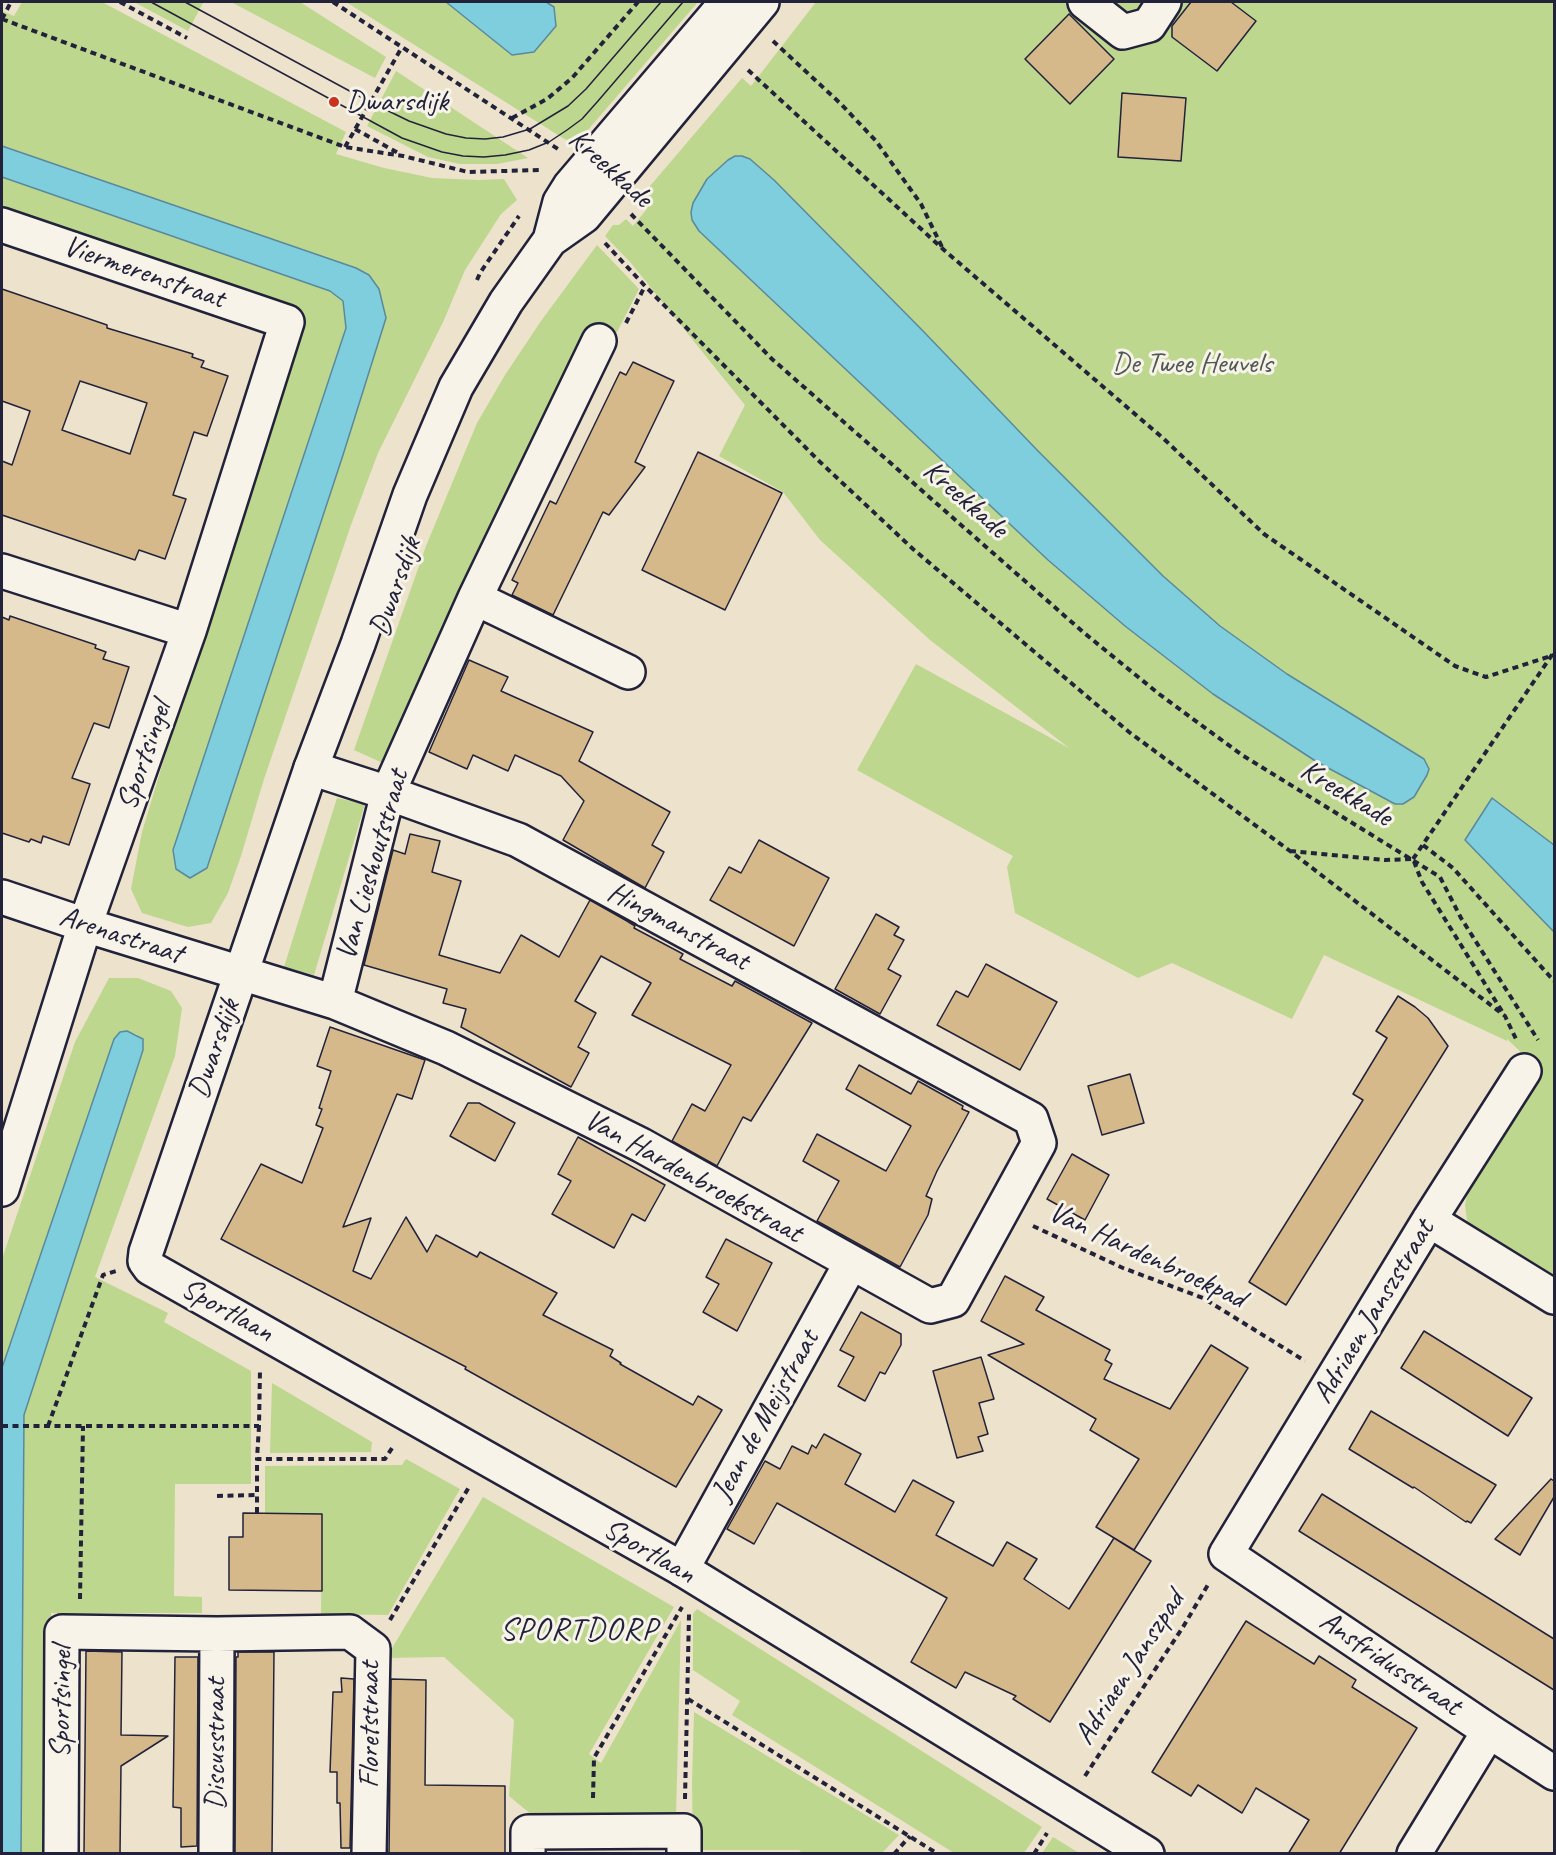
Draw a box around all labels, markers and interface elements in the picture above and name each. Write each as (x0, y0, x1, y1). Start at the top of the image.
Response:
place label: Dwarsdijk (346, 84, 448, 120)
marker: Dwarsdijk (327, 95, 341, 109)
street label: Kreekkade (560, 122, 660, 216)
street label: Viermerenstraat (59, 229, 229, 317)
park label: De Twee Heuvels (1112, 346, 1272, 382)
street label: Kreekkade (915, 453, 1015, 547)
street label: Dwarsdijk (362, 533, 430, 641)
street label: Sportsingel (110, 697, 180, 815)
street label: Kreekkade (1293, 753, 1399, 835)
street label: Van Lieshoutstraat (329, 766, 417, 964)
street label: Hingmanstraat (601, 875, 755, 979)
street label: Arenastraat (55, 899, 187, 973)
street label: Dwarsdijk (181, 995, 249, 1103)
street label: Van Hardenbroekstraat (578, 1102, 808, 1252)
street label: Van Hardenbroekpad (1043, 1195, 1251, 1317)
street label: Adriaen Janszstraat (1305, 1214, 1443, 1410)
street label: Sportlaan (174, 1271, 280, 1351)
street label: Jean de Meijstraat (704, 1324, 828, 1508)
street label: Sportlaan (597, 1511, 701, 1593)
street label: Adriaen Janszpad (1067, 1584, 1193, 1752)
street label: Ansfridusstraat (1312, 1603, 1468, 1725)
district label: SPORTDORP (502, 1612, 656, 1650)
street label: Sportsingel (43, 1646, 81, 1758)
street label: Floretstraat (352, 1662, 388, 1788)
street label: Discusstraat (198, 1678, 234, 1810)

